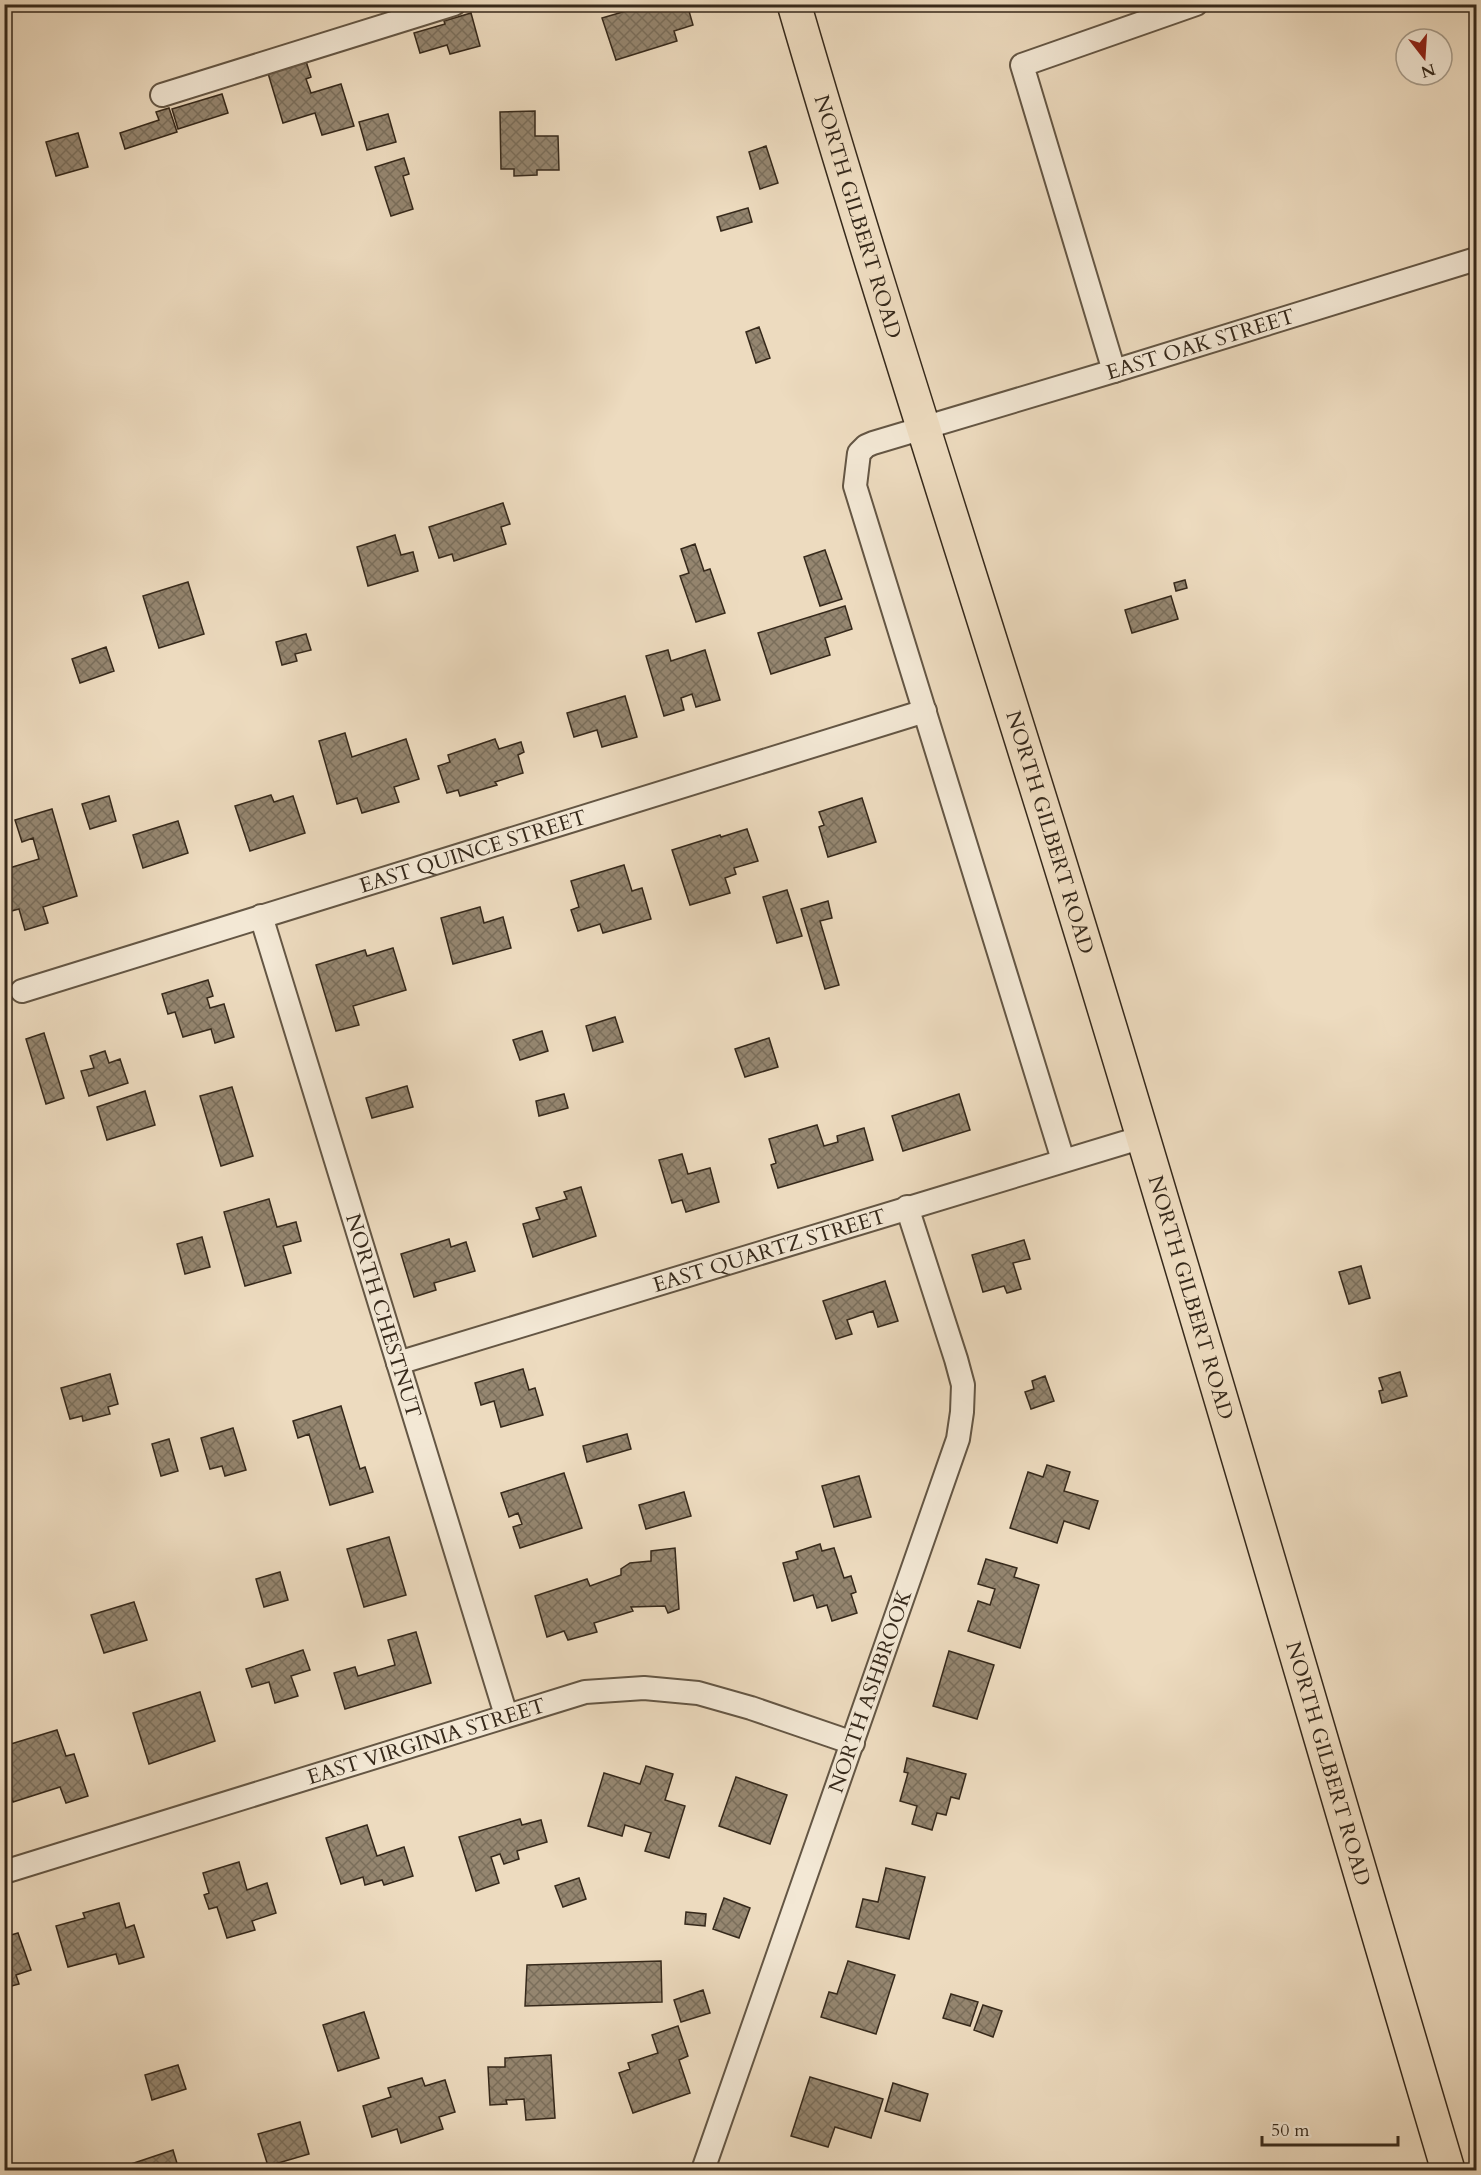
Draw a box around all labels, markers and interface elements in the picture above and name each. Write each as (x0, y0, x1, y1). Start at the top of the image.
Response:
north arrow (1394, 27, 1454, 87)
text: N (1418, 58, 1438, 83)
street label: NORTH GILBERT ROAD (807, 91, 909, 342)
street label: EAST OAK STREET (1103, 302, 1298, 387)
street label: NORTH GILBERT ROAD (999, 707, 1101, 958)
street label: EAST QUINCE STREET (356, 802, 590, 900)
street label: NORTH GILBERT ROAD (1141, 1172, 1241, 1423)
street label: EAST QUARTZ STREET (649, 1201, 889, 1299)
street label: NORTH CHESTNUT (339, 1210, 429, 1421)
street label: NORTH ASHBROOK (821, 1586, 919, 1797)
street label: NORTH GILBERT ROAD (1279, 1638, 1378, 1889)
street label: EAST VIRGINIA STREET (303, 1691, 549, 1792)
scale bar (1262, 2109, 1398, 2147)
text: 50 m (1271, 2118, 1310, 2143)

